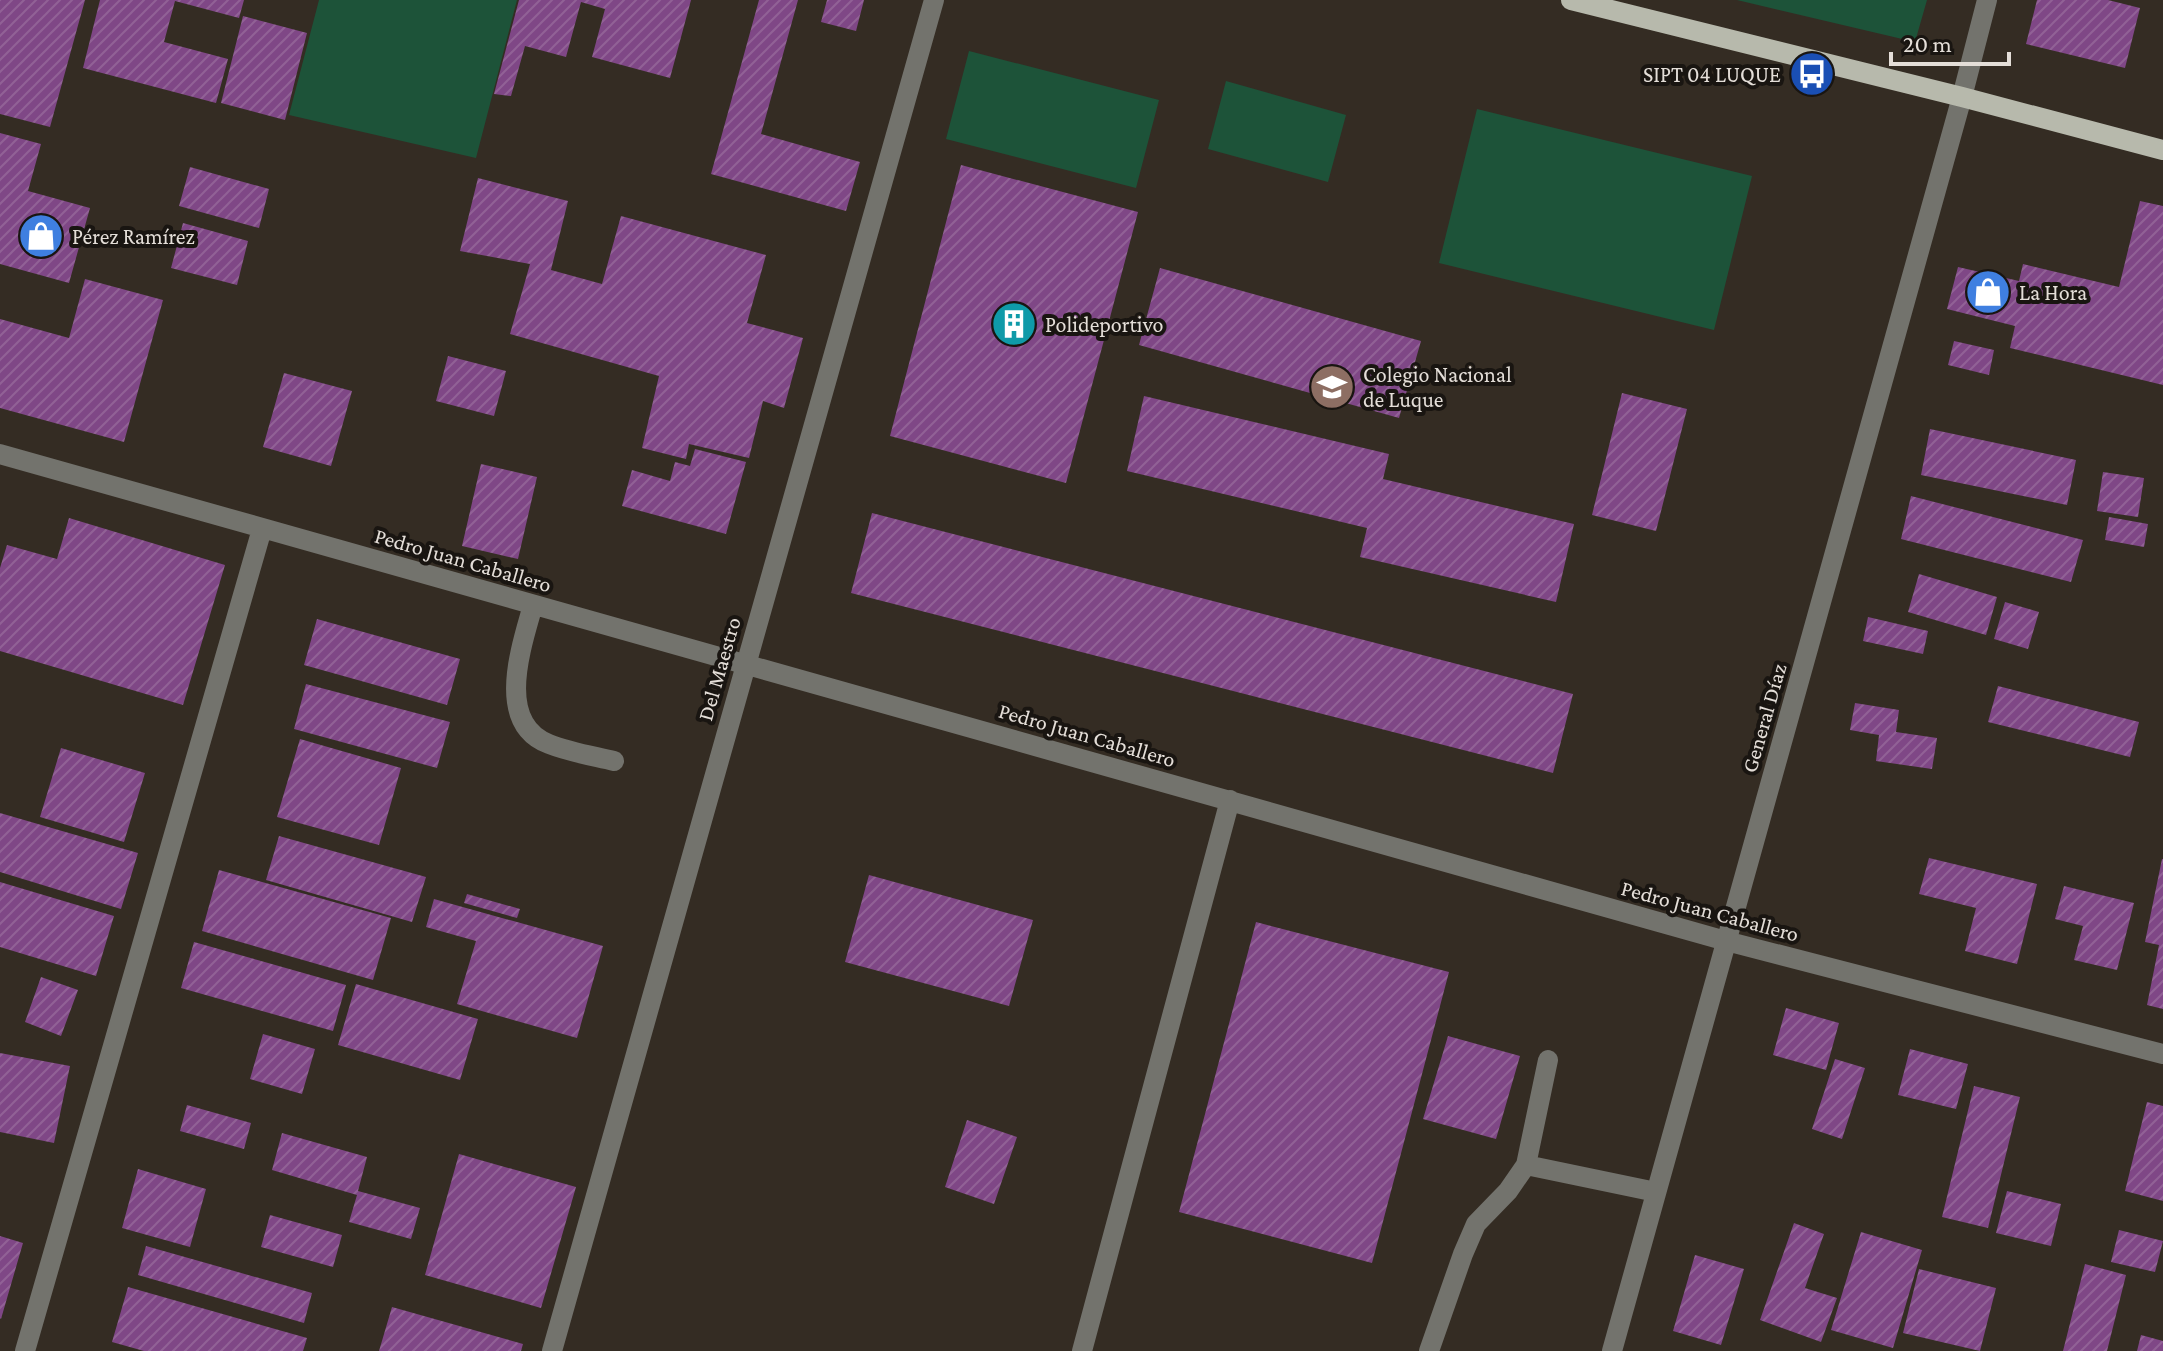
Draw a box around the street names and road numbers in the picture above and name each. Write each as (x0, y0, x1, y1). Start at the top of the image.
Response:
street label: Pedro Juan Caballero (372, 523, 554, 597)
street label: Del Maestro (692, 614, 746, 724)
street label: General Díaz (1736, 660, 1792, 776)
street label: Pedro Juan Caballero (996, 698, 1178, 772)
street label: Pedro Juan Caballero (1619, 875, 1802, 947)

